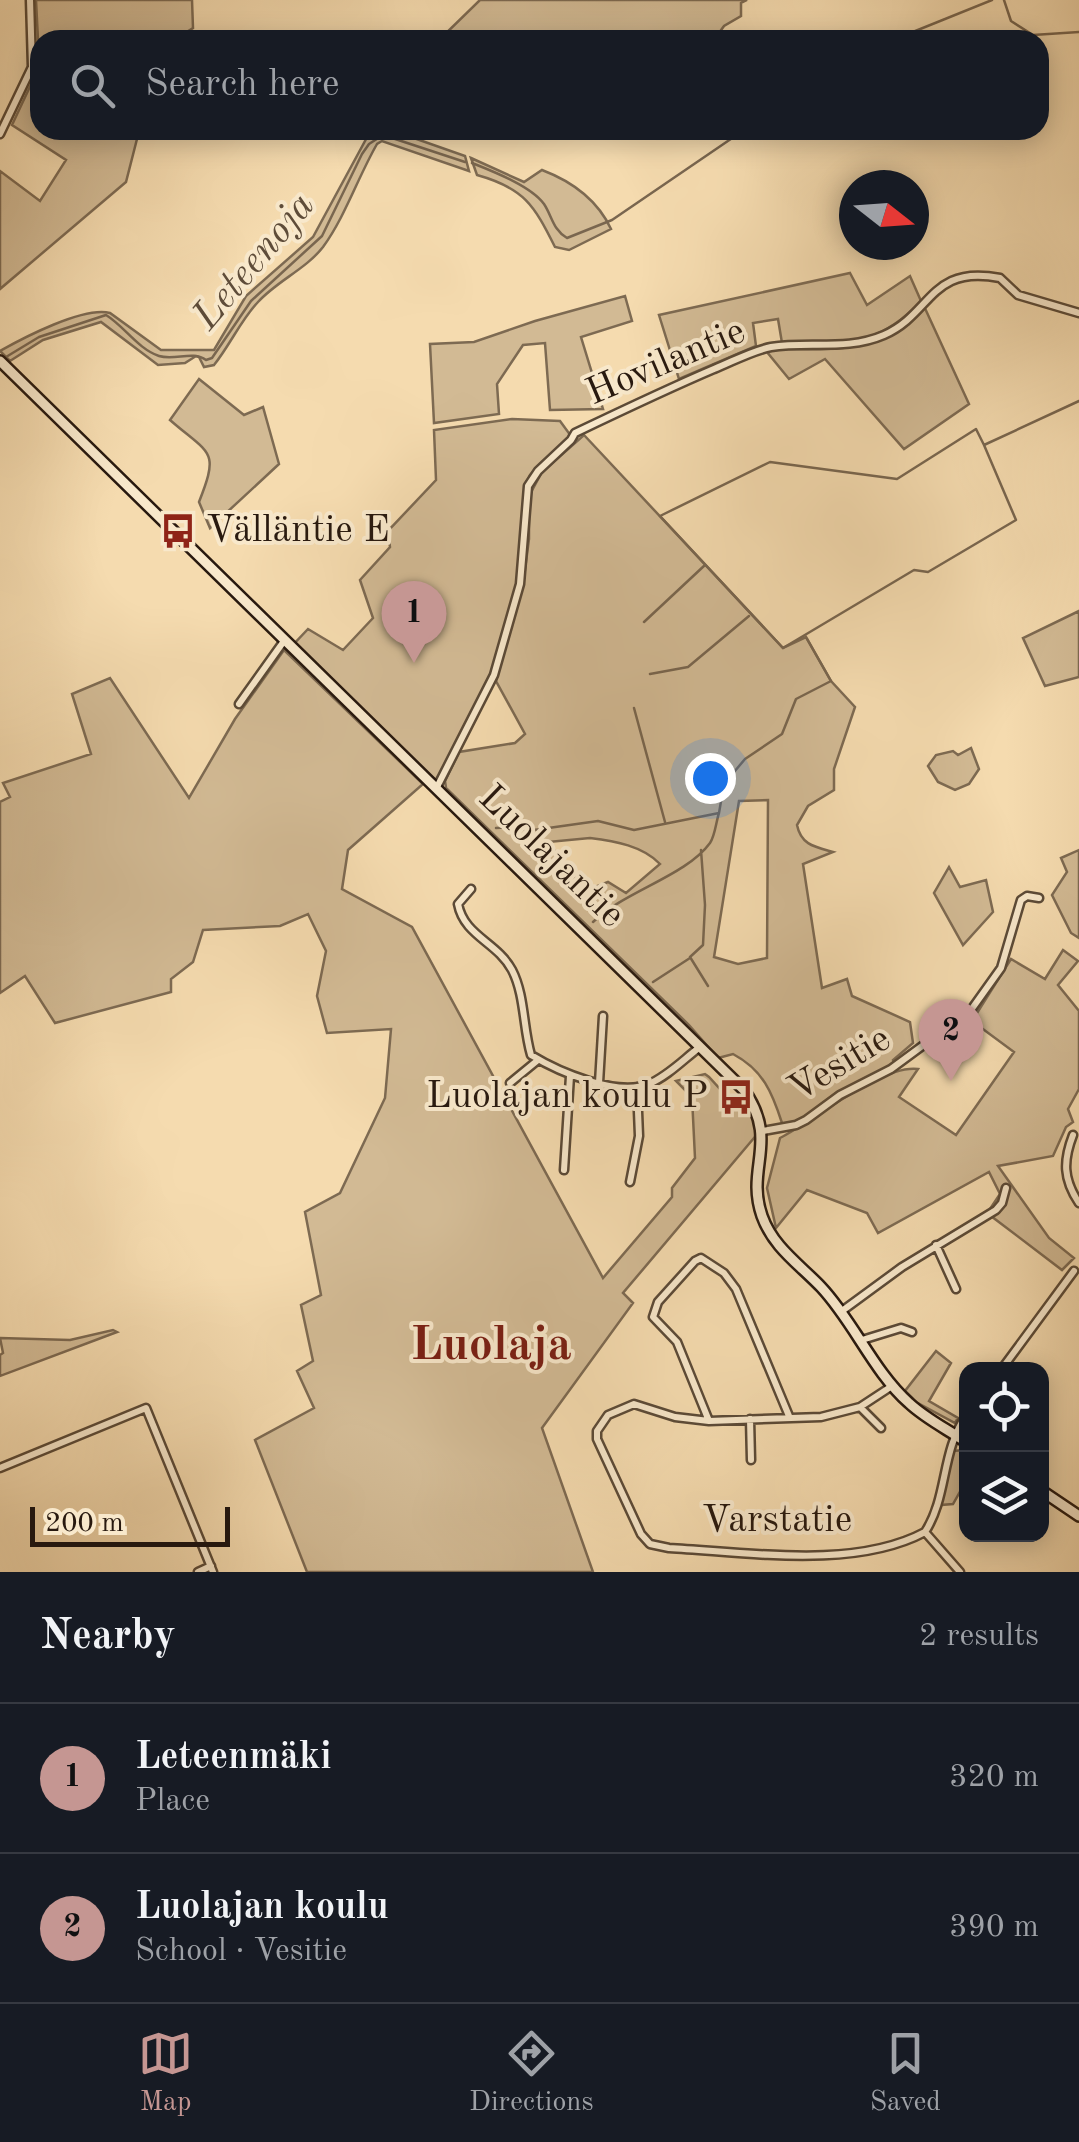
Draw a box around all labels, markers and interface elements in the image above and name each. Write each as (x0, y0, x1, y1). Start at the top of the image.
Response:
search box (30, 30, 1049, 140)
icon: search (65, 58, 120, 113)
text: Search here (145, 66, 340, 104)
north arrow (839, 170, 929, 260)
water label: Leteenoja (186, 186, 323, 339)
street label: Hovilantie (581, 313, 751, 413)
bus stop icon: Välläntie E (159, 512, 197, 550)
place label: Välläntie E (206, 512, 390, 550)
pin: 1 (382, 580, 446, 663)
your location (685, 753, 736, 804)
street label: Luolajantie (471, 779, 631, 935)
pin: 2 (918, 998, 984, 1081)
street label: Vesitie (783, 1020, 897, 1110)
place label: Luolajan koulu P (426, 1078, 708, 1116)
bus stop icon: Luolajan koulu P (717, 1078, 755, 1116)
district label: Luolaja (410, 1322, 572, 1370)
map controls (959, 1362, 1049, 1542)
button: locate (959, 1362, 1049, 1452)
button: layers (959, 1452, 1049, 1542)
scale bar (30, 1502, 230, 1546)
street label: Varstatie (702, 1502, 852, 1540)
text: 200 m (45, 1510, 124, 1538)
text: Nearby (40, 1616, 176, 1658)
text: 2 results (919, 1621, 1039, 1653)
text: Leteenmäki (135, 1739, 331, 1777)
text: 1 (63, 1762, 82, 1794)
text: 320 m (949, 1762, 1039, 1794)
text: Place (135, 1786, 210, 1818)
text: Luolajan koulu (135, 1889, 389, 1927)
text: 2 (63, 1912, 82, 1944)
text: 390 m (949, 1912, 1039, 1944)
text: School · Vesitie (135, 1936, 347, 1968)
tab: Map (138, 2026, 193, 2121)
tab: Directions (469, 2026, 594, 2121)
tab: Saved (870, 2026, 941, 2121)

